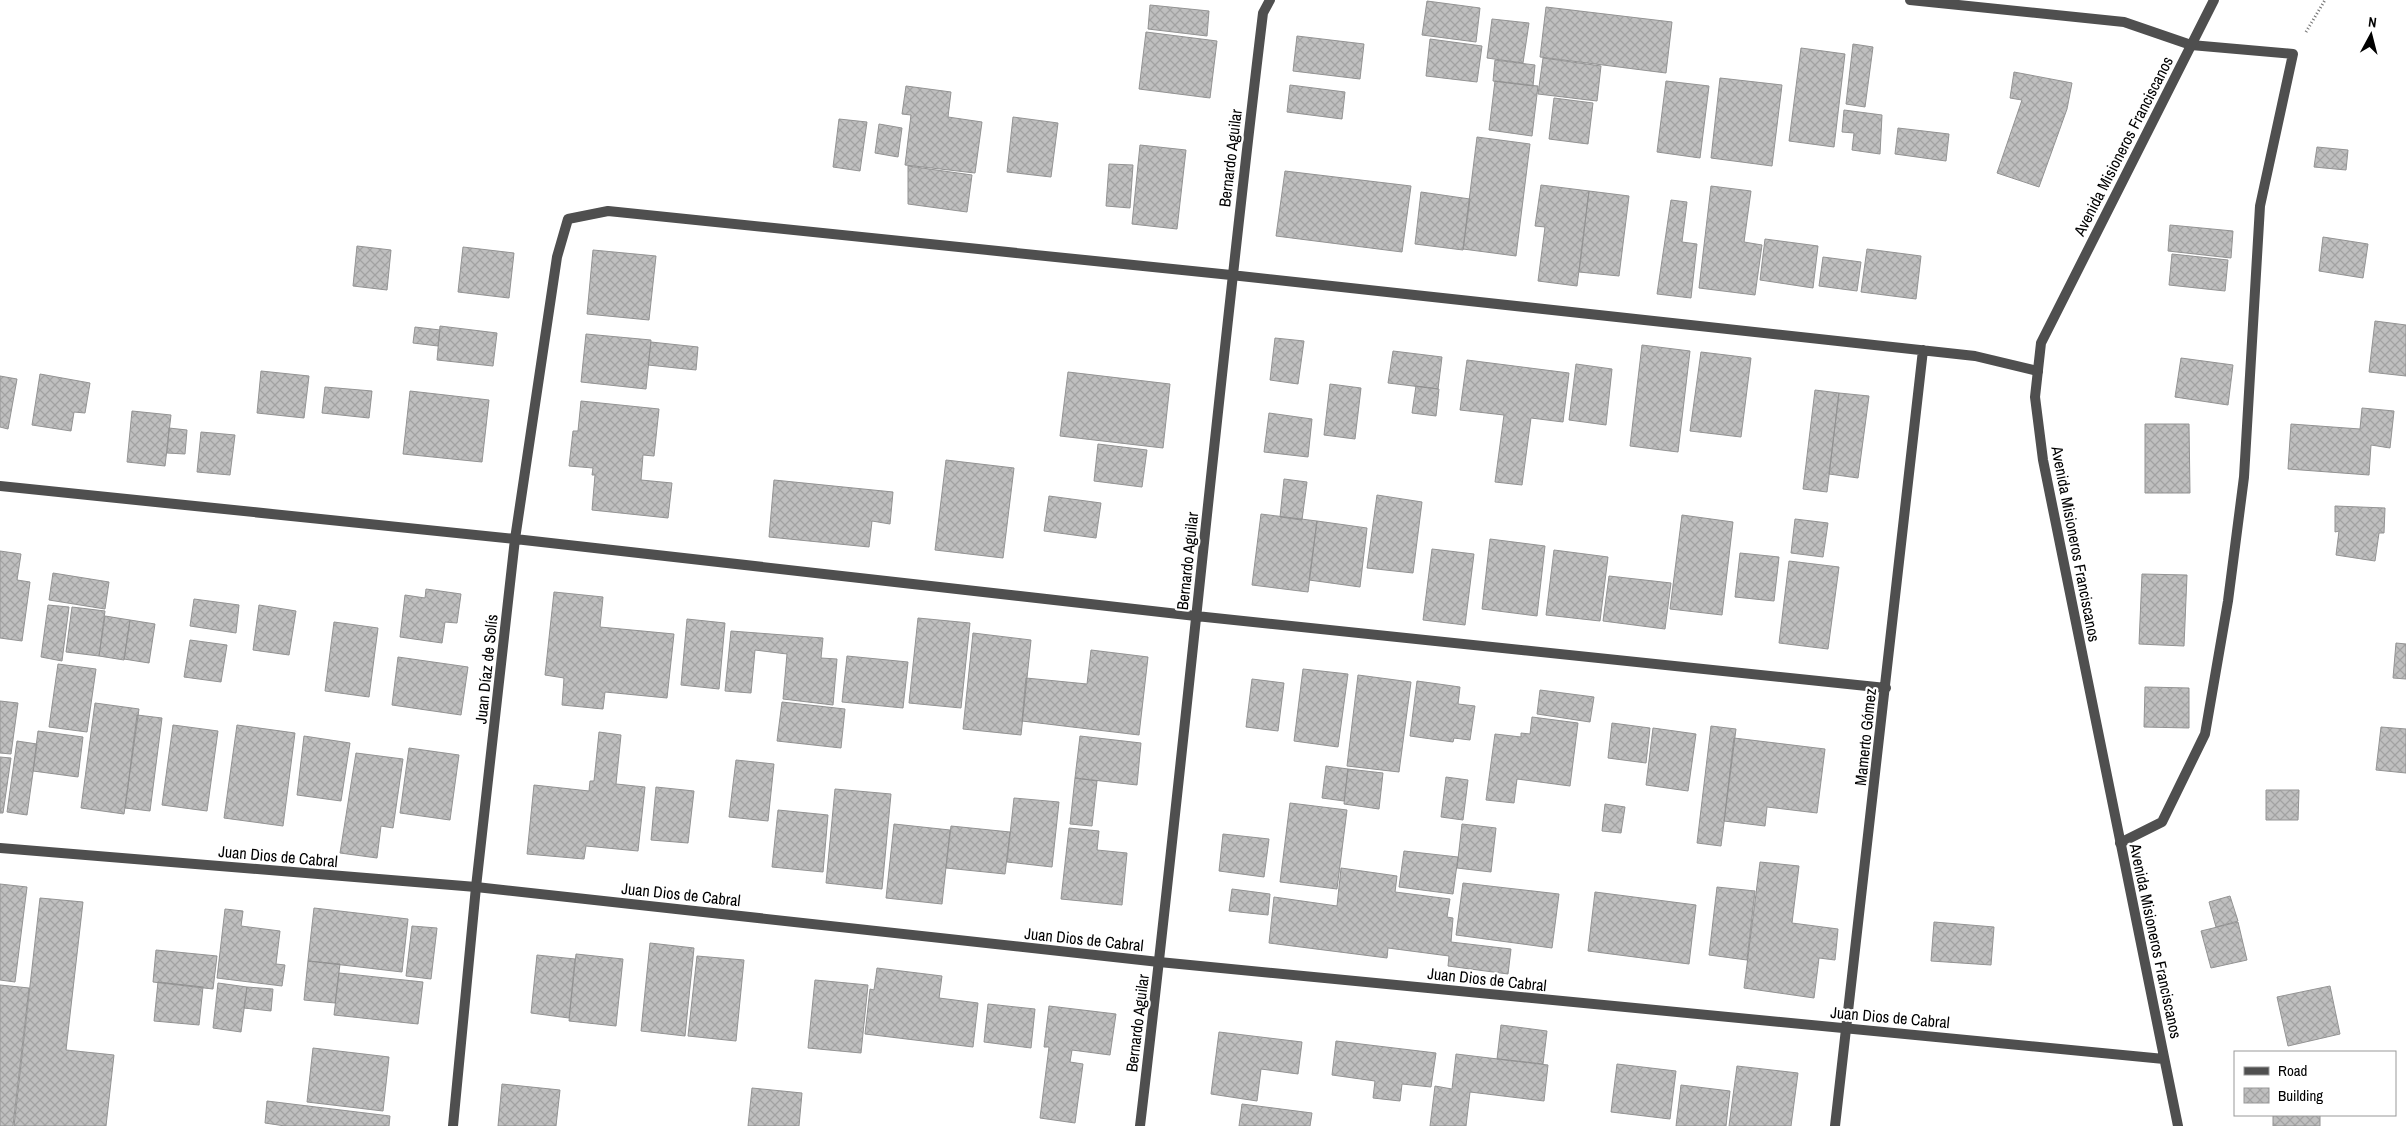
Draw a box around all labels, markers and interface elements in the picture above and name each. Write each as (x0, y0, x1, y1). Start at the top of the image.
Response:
north arrow (2346, 10, 2396, 60)
text: N (2367, 13, 2378, 32)
street label: Avenida Misioneros Franciscanos (2068, 52, 2178, 240)
street label: Bernardo Aguilar (1213, 107, 1247, 208)
street label: Avenida Misioneros Franciscanos (2046, 443, 2106, 644)
street label: Bernardo Aguilar (1171, 510, 1203, 611)
street label: Juan Díaz de Solís (469, 613, 503, 725)
street label: Mamerto Gómez (1849, 687, 1881, 787)
street label: Juan Dios de Cabral (217, 840, 339, 872)
street label: Avenida Misioneros Franciscanos (2124, 840, 2187, 1041)
street label: Juan Dios de Cabral (620, 877, 742, 911)
street label: Juan Dios de Cabral (1023, 922, 1145, 956)
street label: Juan Dios de Cabral (1426, 962, 1548, 996)
street label: Bernardo Aguilar (1120, 972, 1154, 1073)
street label: Juan Dios de Cabral (1829, 1001, 1951, 1033)
legend (2234, 1051, 2396, 1116)
text: Road (2278, 1060, 2307, 1081)
text: Building (2278, 1085, 2323, 1106)

